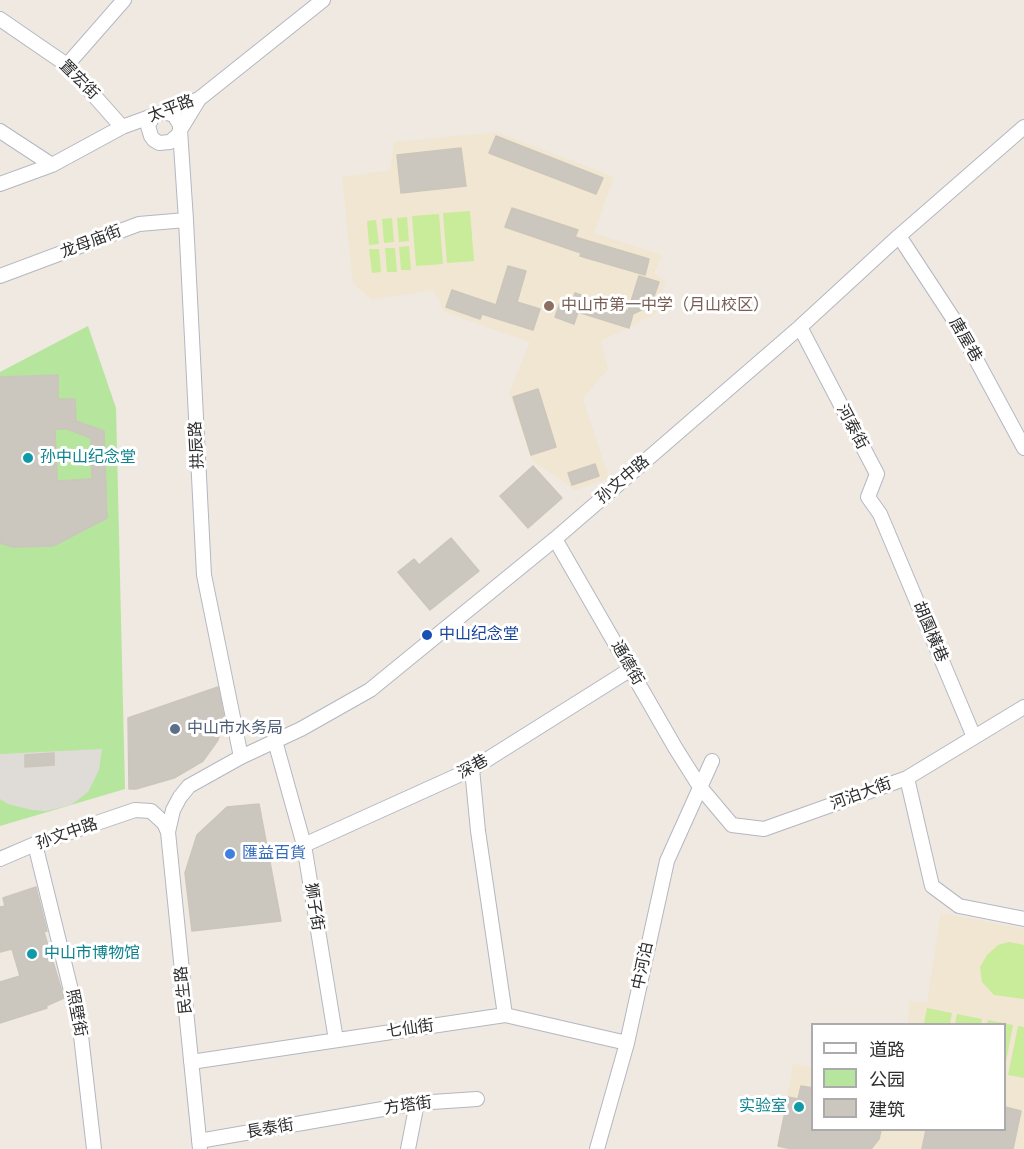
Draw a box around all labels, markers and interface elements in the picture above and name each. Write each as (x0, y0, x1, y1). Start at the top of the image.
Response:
street label: 置宏街 (55, 56, 103, 104)
street label: 太平路 (145, 91, 197, 127)
street label: 龙母庙街 (58, 222, 124, 262)
place label: 中山市第一中学（月山校区） (561, 296, 769, 316)
marker: 中山市第一中学（月山校区） (542, 299, 556, 313)
street label: 唐屋巷 (945, 314, 985, 366)
street label: 河泰街 (832, 401, 872, 453)
street label: 拱辰路 (186, 421, 208, 469)
place label: 孙中山纪念堂 (40, 448, 136, 468)
marker: 孙中山纪念堂 (21, 451, 35, 465)
street label: 孙文中路 (593, 452, 653, 508)
street label: 胡園橫巷 (909, 599, 951, 665)
place label: 中山纪念堂 (439, 625, 519, 645)
marker: 中山纪念堂 (420, 628, 434, 642)
street label: 通德街 (607, 637, 647, 689)
place label: 中山市水务局 (187, 719, 283, 739)
marker: 中山市水务局 (168, 722, 182, 736)
street label: 深巷 (454, 751, 492, 783)
street label: 河泊大街 (828, 774, 894, 814)
street label: 孙文中路 (34, 815, 100, 853)
place label: 匯益百貨 (242, 844, 306, 864)
marker: 匯益百貨 (223, 847, 237, 861)
street label: 狮子街 (301, 882, 327, 932)
street label: 中河泊 (629, 941, 657, 991)
place label: 中山市博物馆 (44, 944, 140, 964)
marker: 中山市博物馆 (25, 947, 39, 961)
street label: 民生路 (172, 965, 196, 1015)
street label: 照壁街 (62, 988, 90, 1038)
street label: 七仙街 (385, 1016, 435, 1042)
legend (811, 1023, 1006, 1131)
text: 道路 (869, 1039, 905, 1061)
text: 公园 (869, 1069, 905, 1091)
street label: 方塔街 (383, 1093, 433, 1119)
place label: 实验室 (739, 1097, 787, 1117)
text: 建筑 (869, 1099, 905, 1121)
marker: 实验室 (792, 1100, 806, 1114)
street label: 長泰街 (245, 1115, 295, 1143)

